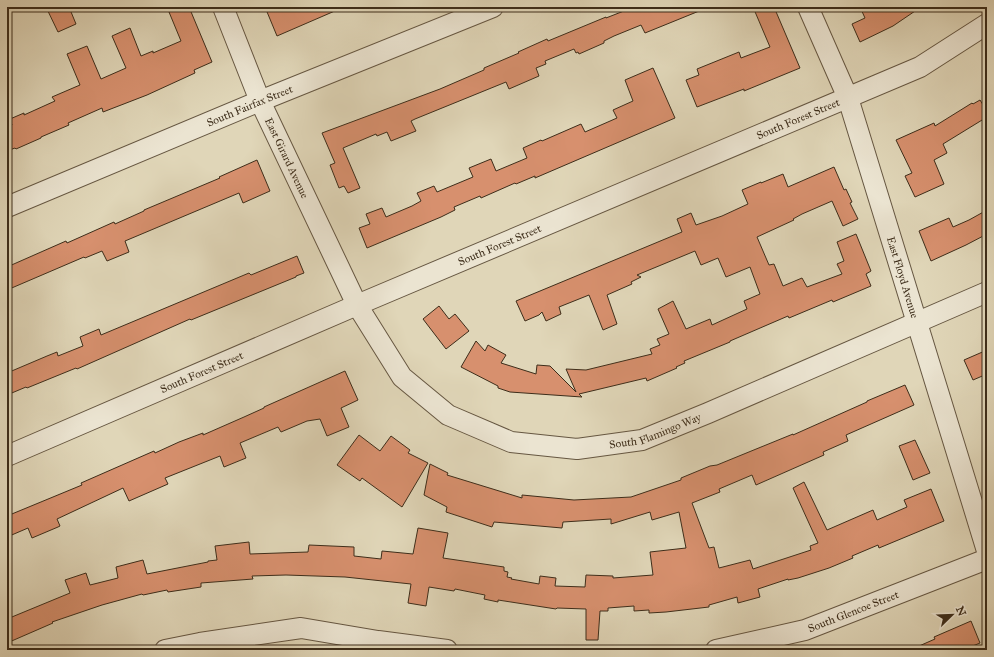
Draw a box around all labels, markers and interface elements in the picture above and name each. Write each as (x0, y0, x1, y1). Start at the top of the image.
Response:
street label: South Fairfax Street (205, 82, 295, 130)
street label: South Forest Street (755, 96, 842, 142)
street label: East Girard Avenue (262, 116, 311, 201)
street label: South Forest Street (456, 222, 543, 269)
street label: East Floyd Avenue (884, 235, 921, 320)
street label: South Forest Street (158, 349, 245, 396)
street label: South Flamingo Way (608, 410, 704, 451)
street label: South Glencoe Street (806, 588, 901, 635)
north arrow (932, 595, 972, 635)
text: N (953, 604, 969, 619)

